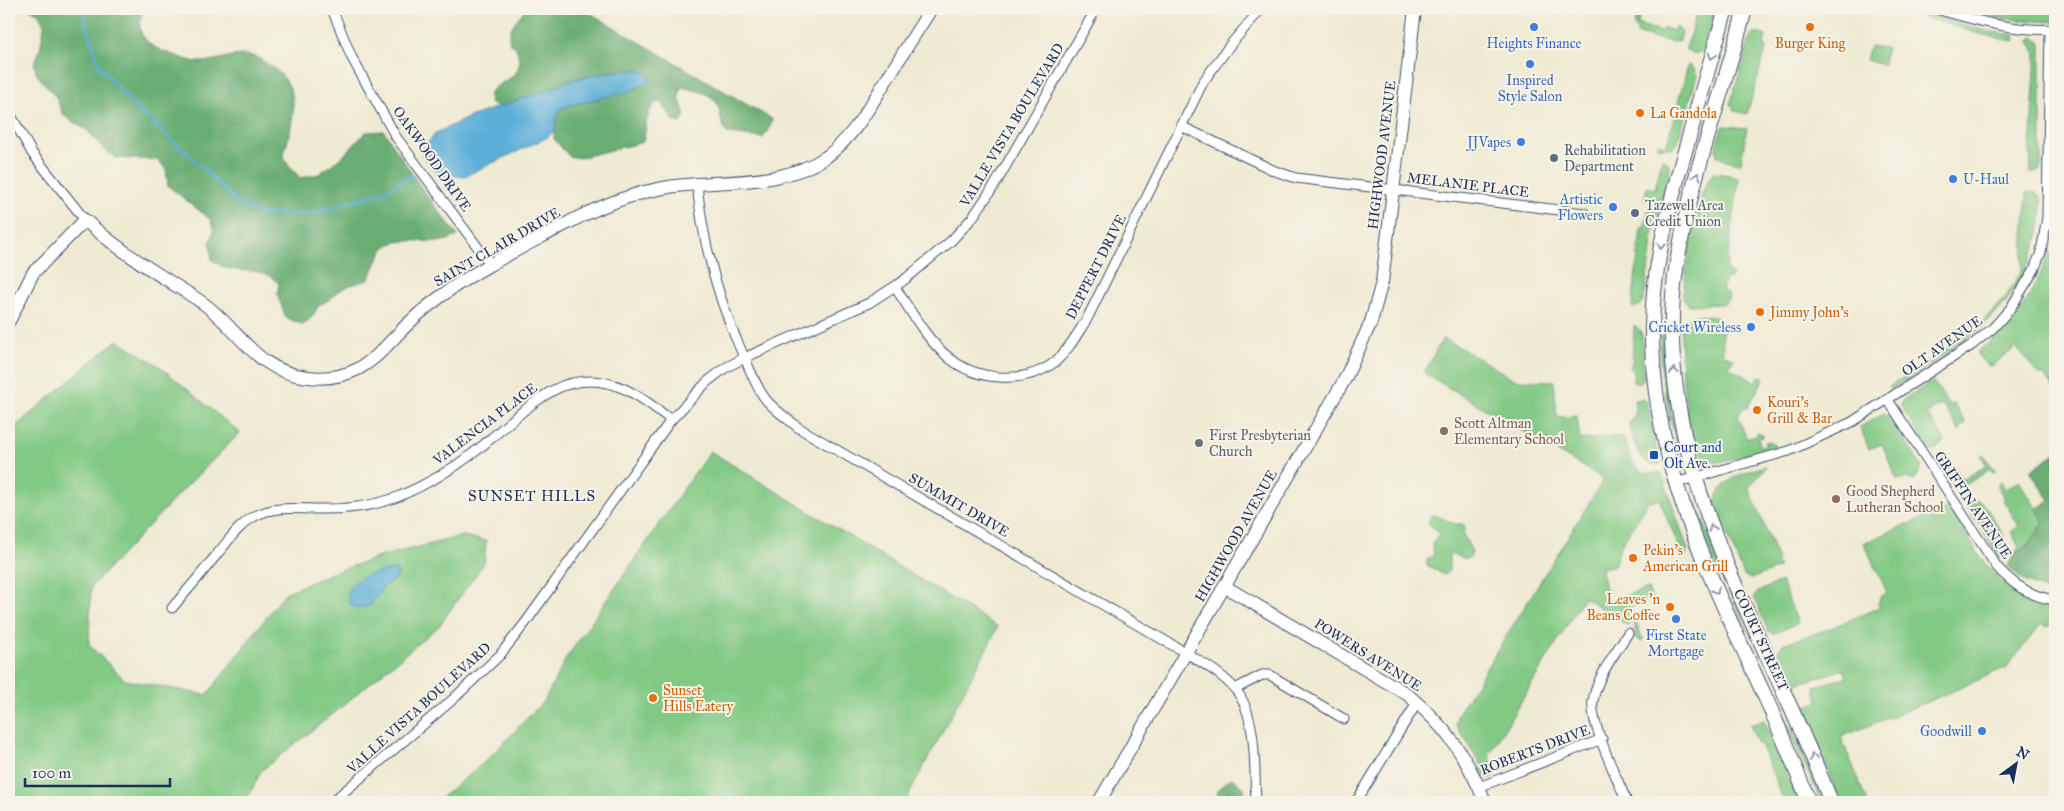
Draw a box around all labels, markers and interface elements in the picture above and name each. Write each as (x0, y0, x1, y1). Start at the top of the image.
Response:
marker: Heights Finance (1528, 21, 1540, 33)
marker: Burger King (1804, 21, 1816, 33)
place label: Heights Finance (1487, 35, 1582, 52)
place label: Burger King (1775, 35, 1846, 52)
street label: VALLE VISTA BOULEVARD (956, 40, 1068, 211)
one-way arrow (1707, 51, 1718, 60)
marker: Inspired Style Salon (1524, 58, 1536, 70)
place label: Inspired Style Salon (1498, 72, 1563, 105)
street label: HIGHWOOD AVENUE (1364, 80, 1400, 230)
street label: OAKWOOD DRIVE (389, 103, 475, 215)
place label: La Gandola (1650, 105, 1717, 122)
marker: La Gandola (1634, 107, 1646, 119)
place label: JJVapes (1465, 134, 1511, 152)
marker: JJVapes (1515, 136, 1527, 148)
place label: Rehabilitation Department (1564, 142, 1646, 175)
marker: Rehabilitation Department (1548, 152, 1560, 164)
street label: MELANIE PLACE (1406, 169, 1530, 201)
place label: U-Haul (1963, 171, 2009, 188)
one-way arrow (1692, 172, 1702, 181)
marker: U-Haul (1947, 173, 1959, 185)
place label: Artistic Flowers (1558, 191, 1603, 224)
place label: Tazewell Area Credit Union (1645, 197, 1724, 230)
marker: Artistic Flowers (1607, 201, 1619, 213)
street label: SAINT CLAIR DRIVE (431, 204, 563, 290)
marker: Tazewell Area Credit Union (1629, 207, 1641, 219)
street label: DEPPERT DRIVE (1062, 212, 1130, 322)
one-way arrow (1656, 242, 1667, 251)
place label: Jimmy John's (1768, 304, 1849, 322)
marker: Jimmy John's (1754, 306, 1766, 318)
street label: OLT AVENUE (1899, 312, 1985, 380)
place label: Cricket Wireless (1648, 319, 1741, 336)
marker: Cricket Wireless (1745, 321, 1757, 333)
one-way arrow (1669, 367, 1680, 375)
street label: VALENCIA PLACE (429, 379, 540, 469)
place label: Kouri's Grill & Bar (1767, 394, 1833, 427)
marker: Kouri's Grill & Bar (1751, 404, 1763, 416)
place label: Scott Altman Elementary School (1454, 415, 1564, 448)
marker: Scott Altman Elementary School (1438, 425, 1450, 437)
place label: First Presbyterian Church (1209, 427, 1311, 460)
marker: First Presbyterian Church (1193, 437, 1205, 449)
place label: Court and Olt Ave. (1664, 439, 1722, 472)
street label: GRIFFIN AVENUE (1931, 448, 2015, 562)
marker: Court and Olt Ave. (1648, 449, 1660, 461)
street label: HIGHWOOD AVENUE (1191, 467, 1281, 605)
street label: SUMMIT DRIVE (906, 469, 1012, 541)
place label: Good Shepherd Lutheran School (1846, 483, 1944, 516)
district label: SUNSET HILLS (468, 487, 596, 505)
marker: Good Shepherd Lutheran School (1830, 493, 1842, 505)
one-way arrow (1708, 524, 1718, 533)
place label: Pekin's American Grill (1642, 542, 1729, 575)
marker: Pekin's American Grill (1627, 552, 1639, 564)
one-way arrow (1709, 586, 1720, 595)
street label: COURT STREET (1730, 586, 1792, 694)
place label: Leaves 'n Beans Coffee (1587, 591, 1660, 624)
marker: Leaves 'n Beans Coffee (1664, 601, 1676, 613)
marker: First State Mortgage (1670, 613, 1682, 625)
street label: POWERS AVENUE (1311, 615, 1425, 695)
place label: First State Mortgage (1645, 627, 1707, 660)
street label: VALLE VISTA BOULEVARD (343, 639, 494, 778)
place label: Sunset Hills Eatery (663, 682, 734, 715)
marker: Sunset Hills Eatery (647, 692, 659, 704)
street label: ROBERTS DRIVE (1478, 721, 1592, 779)
place label: Goodwill (1920, 723, 1972, 740)
marker: Goodwill (1976, 725, 1988, 737)
north arrow (1992, 738, 2042, 788)
text: N (2013, 743, 2032, 764)
one-way arrow (1808, 753, 1819, 762)
scale bar (25, 756, 170, 788)
text: 100 m (32, 764, 72, 782)

